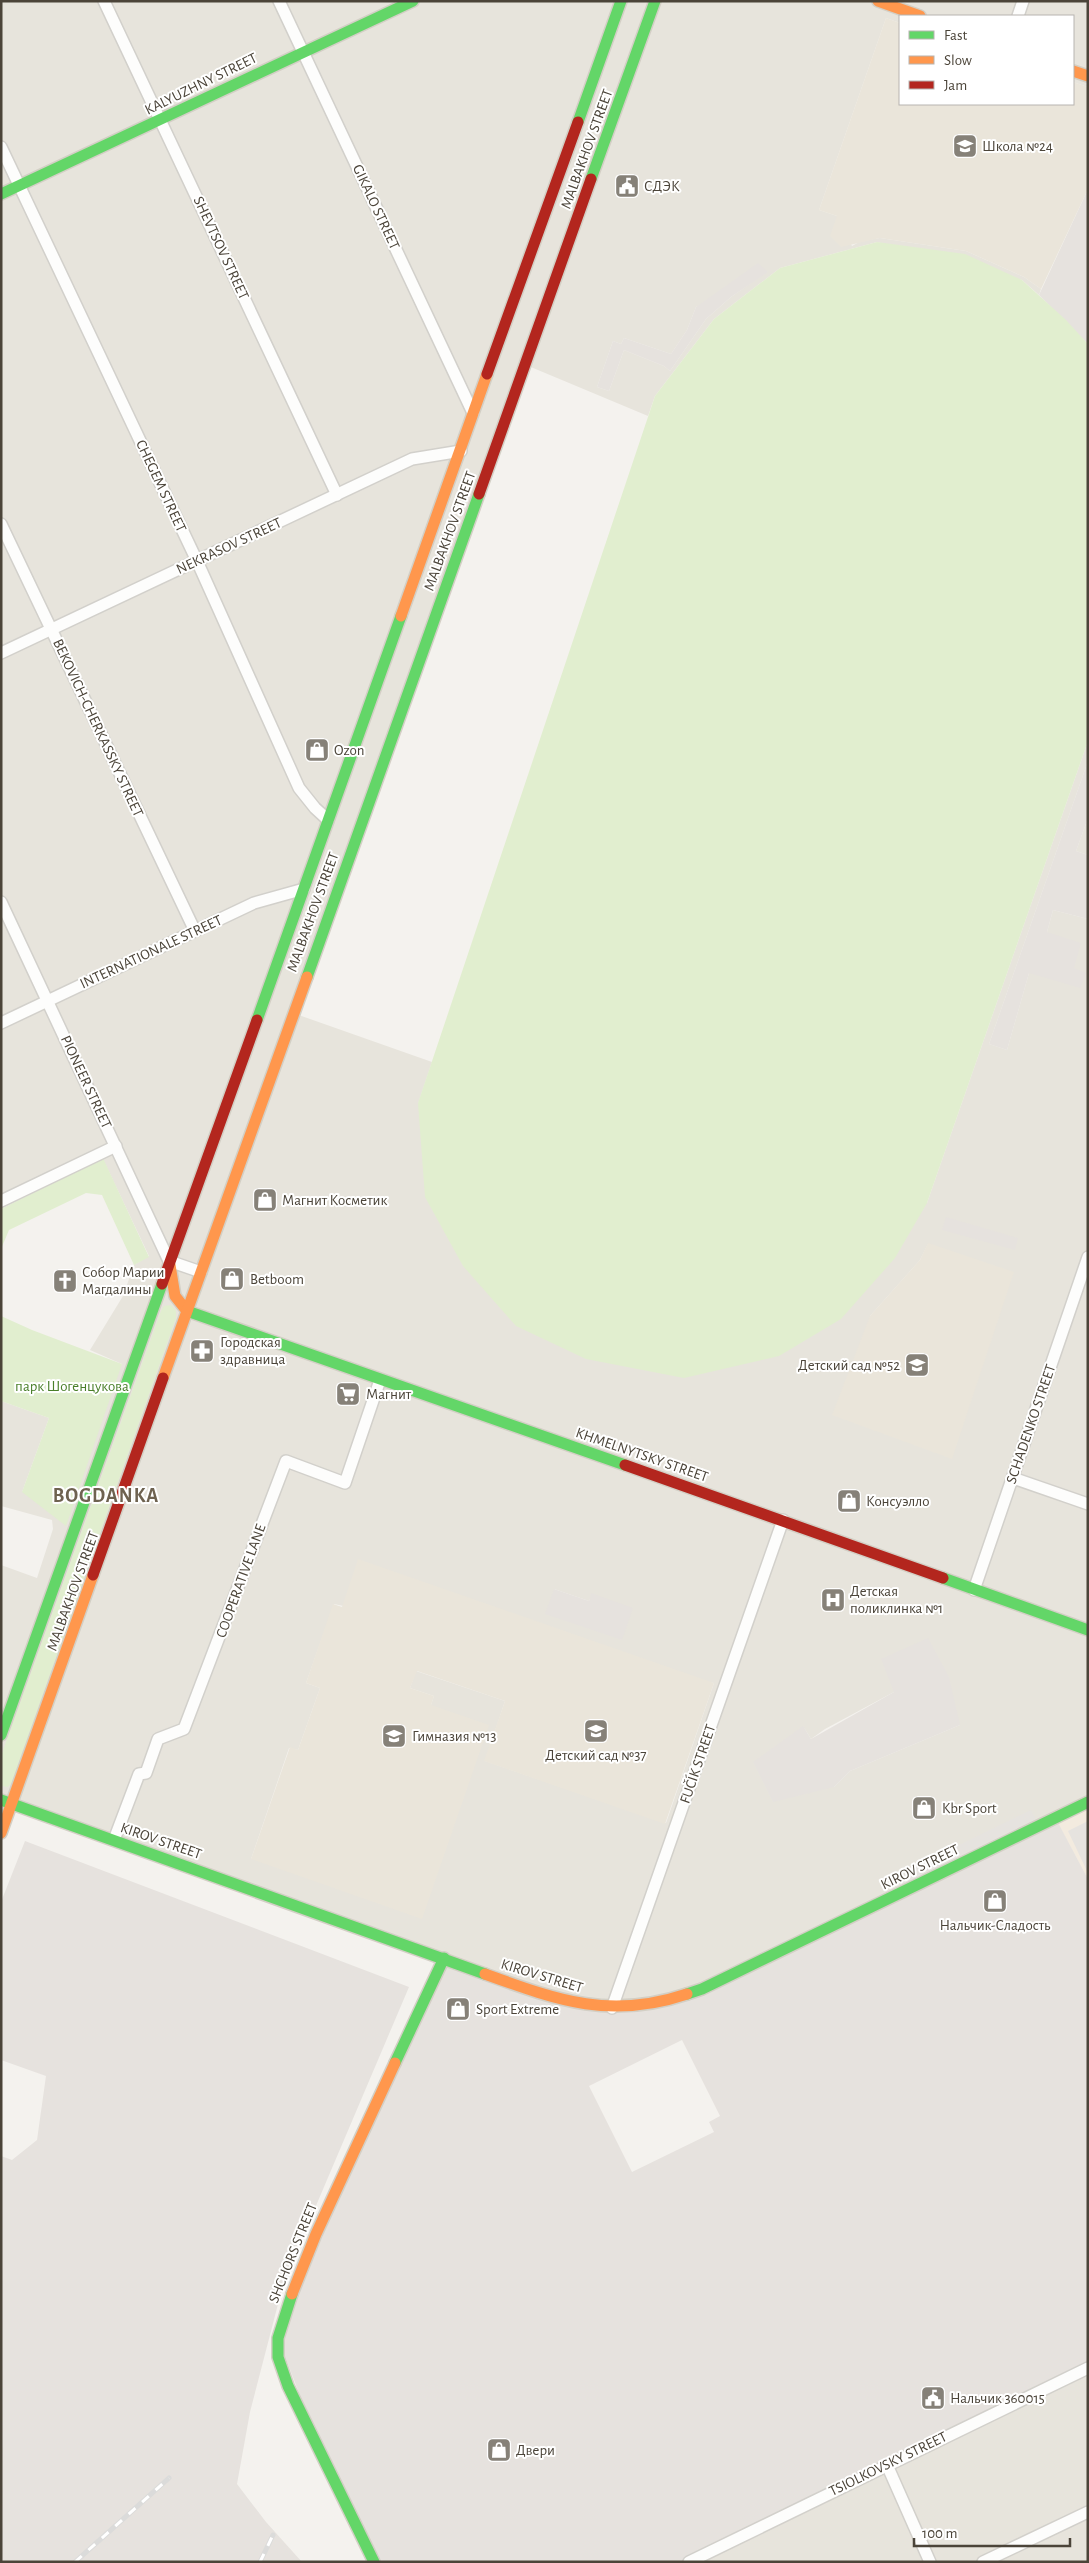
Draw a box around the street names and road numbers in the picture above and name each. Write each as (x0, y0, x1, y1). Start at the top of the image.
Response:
street label: KALYUZHNY STREET (143, 50, 260, 118)
street label: MALBAKHOV STREET (558, 87, 616, 211)
street label: GIKALO STREET (350, 162, 402, 252)
street label: SHEVTSOV STREET (191, 194, 252, 302)
street label: CHEGEM STREET (133, 438, 189, 535)
street label: MALBAKHOV STREET (421, 469, 479, 593)
street label: NEKRASOV STREET (174, 515, 285, 577)
street label: BEKOVICH-CHERKASSKY STREET (50, 637, 146, 820)
street label: MALBAKHOV STREET (284, 850, 342, 974)
street label: INTERNATIONALE STREET (78, 912, 225, 992)
street label: PIONEER STREET (58, 1033, 114, 1131)
street label: SCHADENKO STREET (1004, 1362, 1059, 1486)
street label: KHMELNYTSKY STREET (574, 1425, 711, 1485)
street label: COOPERATIVE LANE (213, 1522, 269, 1640)
street label: MALBAKHOV STREET (44, 1529, 102, 1653)
street label: FUČÍK STREET (676, 1721, 719, 1806)
street label: KIROV STREET (118, 1820, 204, 1862)
street label: KIROV STREET (879, 1841, 962, 1892)
street label: KIROV STREET (499, 1956, 585, 1996)
street label: SHCHORS STREET (266, 2200, 320, 2305)
street label: TSIOLKOVSKY STREET (827, 2429, 950, 2499)

